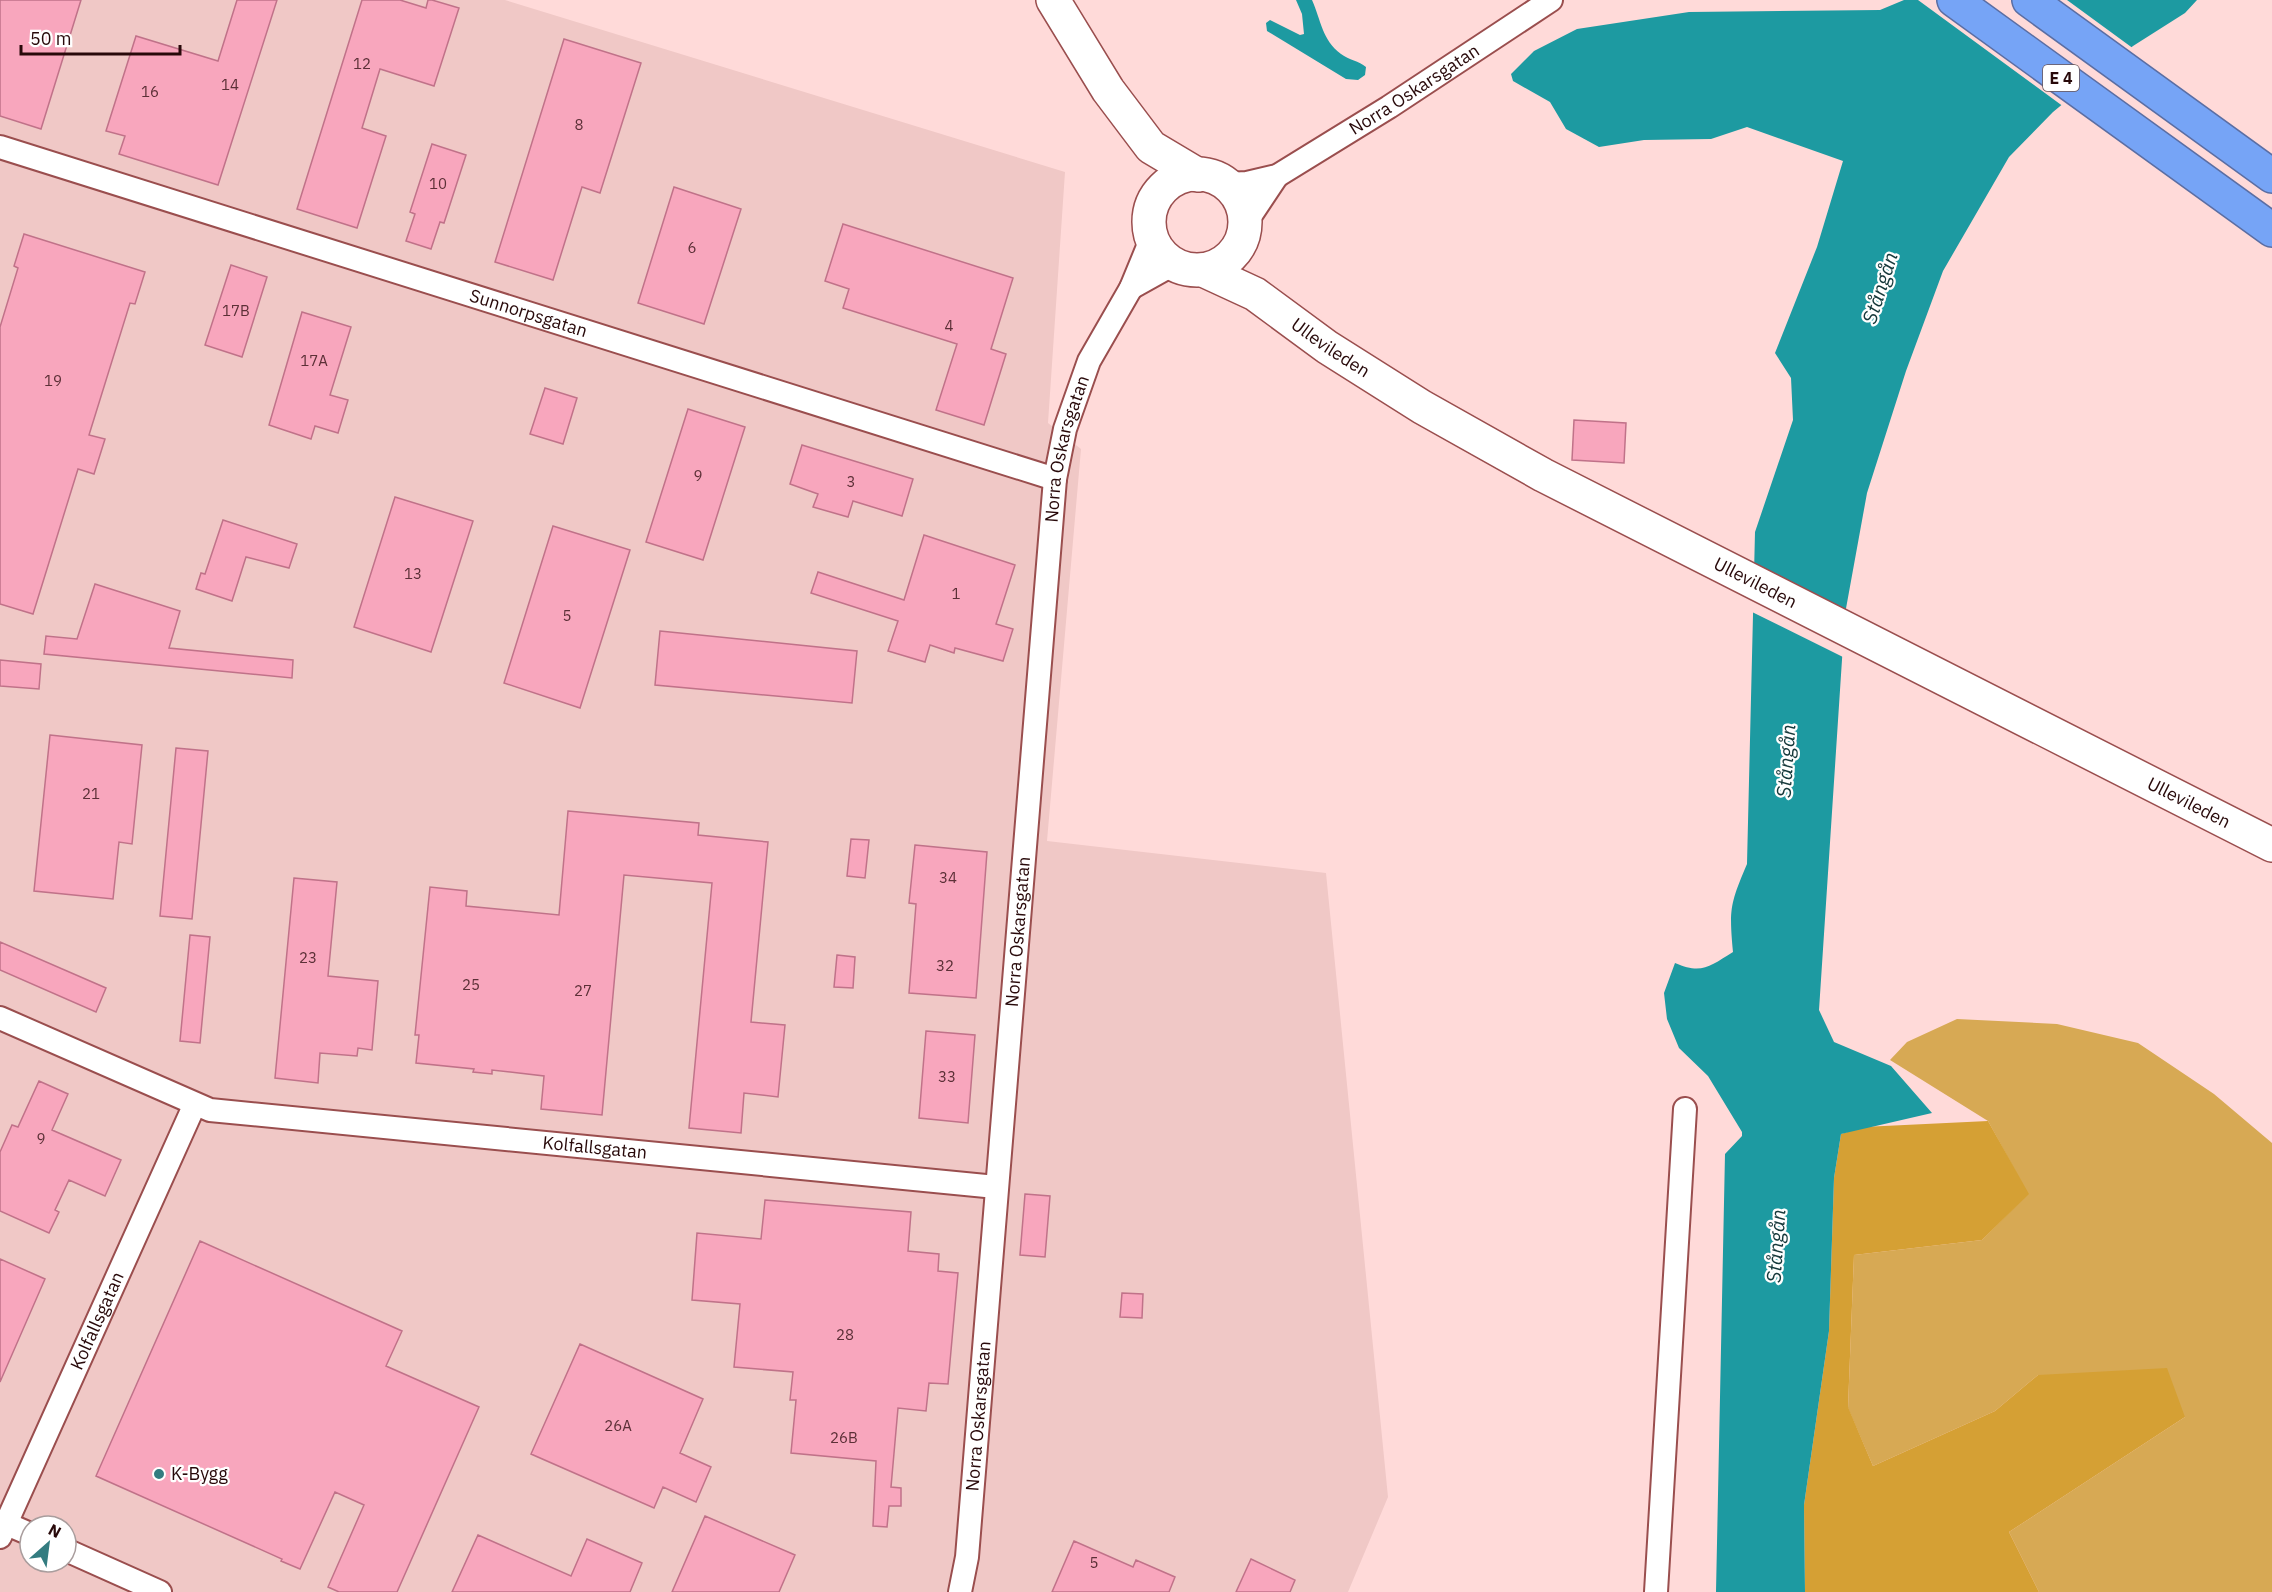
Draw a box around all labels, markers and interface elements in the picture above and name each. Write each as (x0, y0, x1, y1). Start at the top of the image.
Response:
scale bar (21, 18, 180, 56)
text: 50 m (30, 27, 72, 50)
street label: Norra Oskarsgatan (1345, 39, 1484, 140)
house number: 12 (353, 54, 371, 73)
road number: E 4 (2043, 65, 2079, 91)
house number: 14 (221, 75, 239, 94)
house number: 16 (141, 82, 159, 101)
house number: 8 (574, 115, 584, 134)
house number: 10 (429, 174, 447, 193)
house number: 6 (687, 238, 697, 257)
water label: Stångån (1855, 249, 1904, 327)
street label: Sunnorpsgatan (467, 284, 590, 342)
house number: 17B (222, 301, 250, 320)
street label: Ullevileden (1287, 313, 1374, 382)
house number: 4 (944, 316, 954, 335)
house number: 17A (300, 351, 328, 370)
house number: 19 (44, 371, 62, 390)
street label: Norra Oskarsgatan (1039, 372, 1094, 523)
house number: 9 (693, 466, 703, 485)
house number: 3 (846, 472, 856, 491)
street label: Ullevileden (1710, 552, 1801, 613)
house number: 13 (404, 564, 422, 583)
house number: 1 (951, 584, 961, 603)
house number: 5 (562, 606, 572, 625)
water label: Stångån (1769, 723, 1802, 799)
street label: Ullevileden (2143, 772, 2234, 833)
house number: 21 (82, 784, 100, 803)
street label: Norra Oskarsgatan (1000, 856, 1035, 1008)
house number: 34 (939, 868, 957, 887)
house number: 23 (299, 948, 317, 967)
house number: 32 (936, 956, 954, 975)
house number: 25 (462, 975, 480, 994)
house number: 27 (574, 981, 592, 1000)
house number: 33 (938, 1067, 956, 1086)
house number: 9 (36, 1129, 46, 1148)
street label: Kolfallsgatan (542, 1131, 648, 1164)
water label: Stångån (1759, 1208, 1792, 1284)
street label: Kolfallsgatan (65, 1268, 129, 1373)
house number: 28 (836, 1325, 854, 1344)
street label: Norra Oskarsgatan (960, 1340, 996, 1492)
house number: 26A (604, 1416, 632, 1435)
house number: 26B (830, 1428, 858, 1447)
place label: K-Bygg (171, 1462, 228, 1485)
marker: K-Bygg (152, 1467, 166, 1481)
north arrow (18, 1514, 78, 1574)
text: N (45, 1519, 65, 1542)
house number: 5 (1089, 1553, 1099, 1572)

